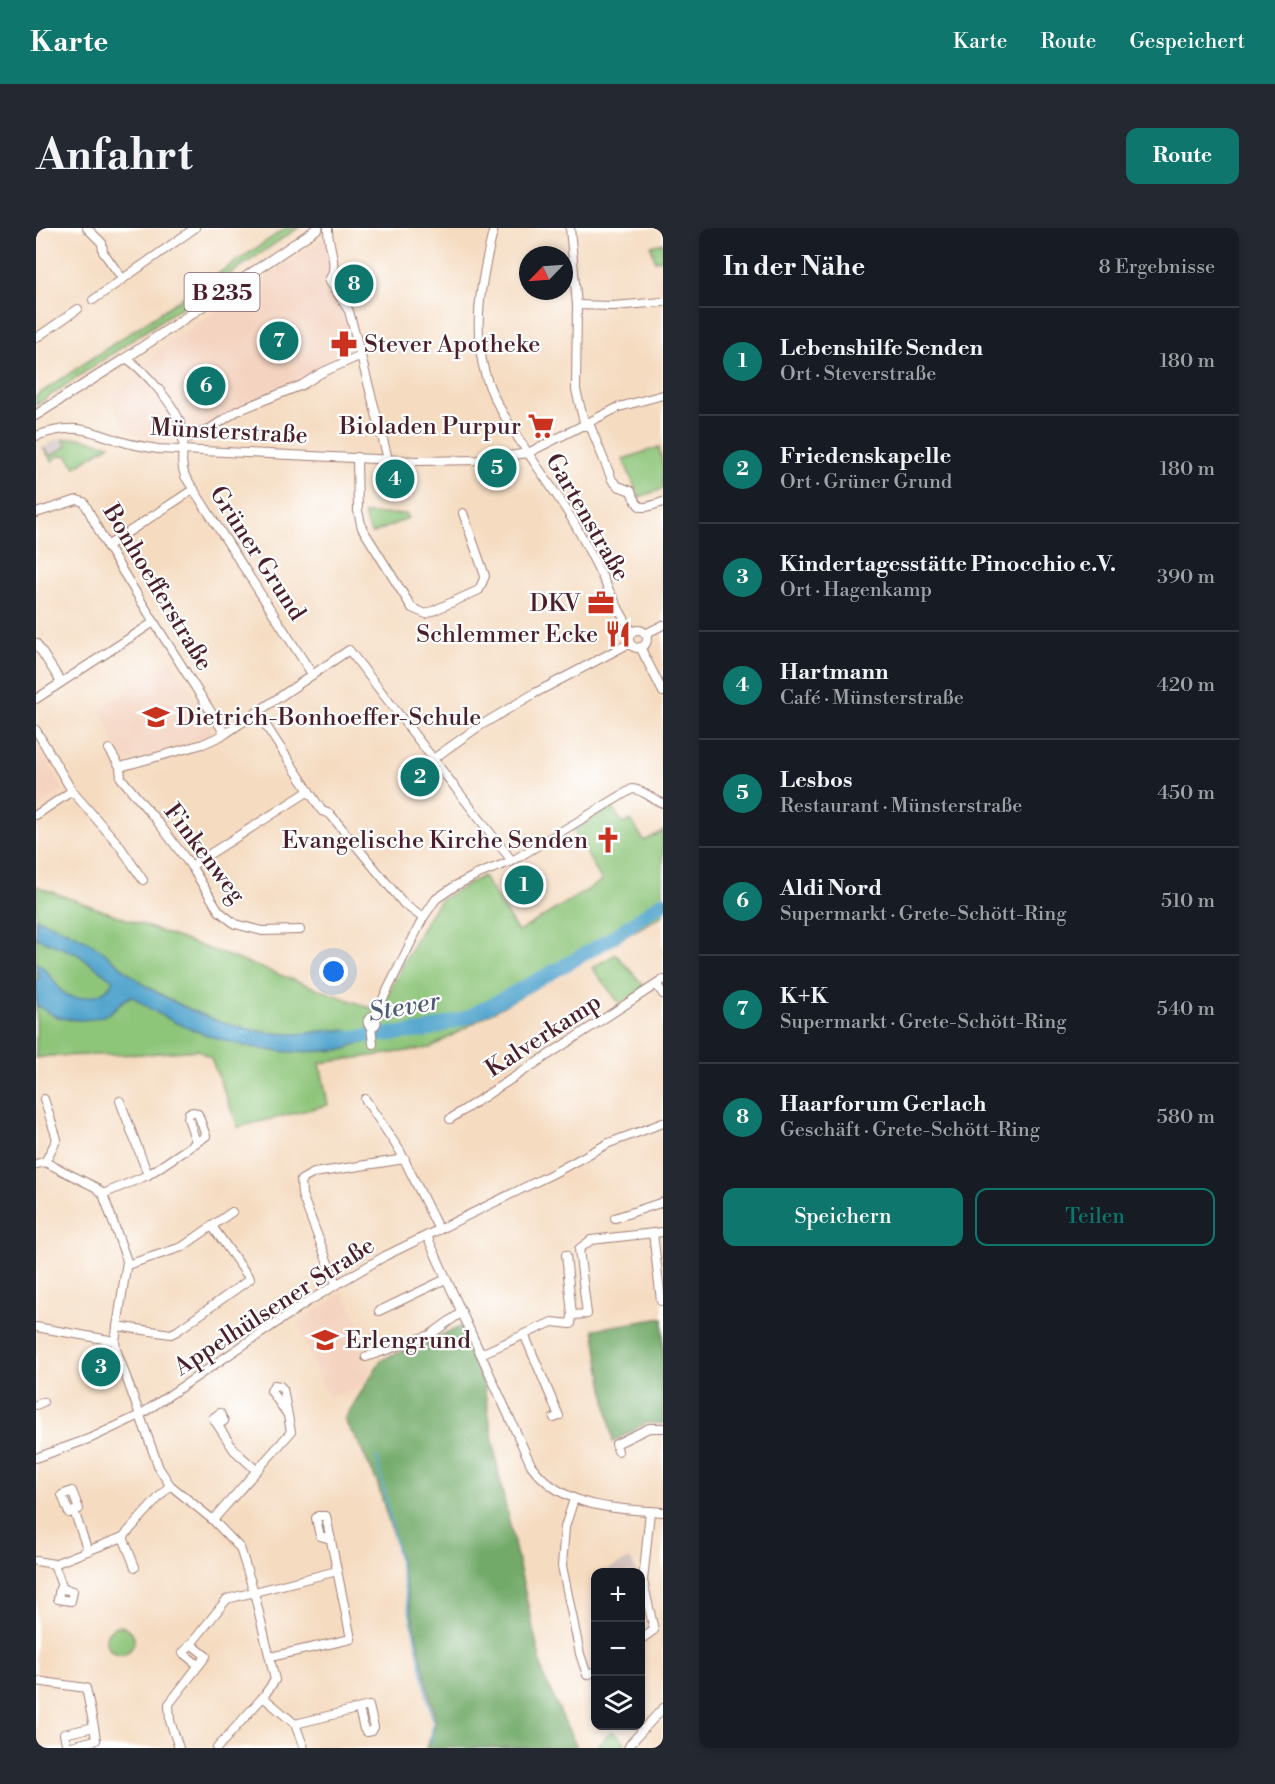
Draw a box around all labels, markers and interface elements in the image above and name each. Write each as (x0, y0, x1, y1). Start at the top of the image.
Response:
text: Karte (30, 25, 108, 60)
text: Karte (953, 29, 1007, 55)
text: Route (1040, 29, 1096, 55)
text: Gespeichert (1129, 29, 1245, 55)
button: Route (1126, 128, 1239, 184)
text: Anfahrt (36, 130, 193, 183)
north arrow (519, 246, 573, 300)
text: In der Nähe (723, 251, 865, 283)
text: 8 Ergebnisse (1099, 255, 1215, 280)
pin: 8 (334, 262, 374, 306)
road number: B 235 (184, 273, 260, 311)
pin: 7 (260, 318, 298, 364)
pharmacy icon: Stever Apotheke (329, 329, 359, 359)
place label: Stever Apotheke (364, 330, 540, 360)
text: Lebenshilfe Senden (780, 335, 983, 362)
text: 1 (738, 349, 747, 374)
text: 180 m (1160, 349, 1215, 374)
text: Ort · Steverstraße (780, 362, 936, 387)
pin: 6 (186, 364, 226, 408)
supermarket icon: Bioladen Purpur (526, 411, 556, 441)
place label: Bioladen Purpur (338, 412, 521, 442)
street label: Münsterstraße (149, 413, 309, 451)
text: Friedenskapelle (780, 443, 951, 470)
pin: 5 (478, 446, 516, 490)
street label: Gartenstraße (538, 448, 636, 587)
pin: 4 (376, 456, 414, 502)
text: 2 (736, 457, 749, 482)
text: 180 m (1160, 457, 1215, 482)
text: Ort · Grüner Grund (780, 470, 952, 495)
street label: Grüner Grund (203, 481, 312, 627)
street label: Bonhoefferstraße (95, 498, 219, 676)
text: Kindertagesstätte Pinocchio e.V. (780, 551, 1116, 578)
text: 3 (736, 565, 749, 590)
text: 390 m (1157, 565, 1215, 590)
text: Ort · Hagenkamp (780, 578, 932, 603)
office icon: DKV (586, 588, 616, 618)
place label: DKV (530, 589, 582, 619)
restaurant icon: Schlemmer Ecke (603, 619, 633, 649)
place label: Schlemmer Ecke (416, 620, 598, 650)
text: Hartmann (780, 659, 888, 686)
text: 4 (736, 673, 749, 698)
text: 420 m (1157, 673, 1215, 698)
text: Café · Münsterstraße (780, 686, 964, 711)
school or university icon: Dietrich-Bonhoeffer-Schule (141, 702, 171, 732)
place label: Dietrich-Bonhoeffer-Schule (176, 703, 481, 733)
pin: 2 (400, 754, 440, 800)
text: Lesbos (780, 767, 853, 794)
text: 5 (736, 781, 749, 806)
text: 450 m (1157, 781, 1215, 806)
text: Restaurant · Münsterstraße (780, 794, 1022, 819)
street label: Finkenweg (157, 798, 252, 910)
church icon: Evangelische Kirche Senden (593, 825, 623, 855)
place label: Evangelische Kirche Senden (282, 826, 588, 856)
pin: 1 (504, 862, 544, 908)
text: Aldi Nord (780, 875, 882, 902)
text: 6 (736, 889, 749, 914)
text: 510 m (1161, 889, 1215, 914)
text: Supermarkt · Grete-Schött-Ring (780, 902, 1067, 927)
your location (319, 957, 348, 986)
text: K+K (780, 983, 828, 1010)
water label: Stever (366, 985, 443, 1029)
street label: Kalverkamp (480, 987, 607, 1084)
text: 7 (737, 997, 748, 1022)
text: 540 m (1157, 997, 1215, 1022)
text: Supermarkt · Grete-Schött-Ring (780, 1010, 1067, 1035)
text: Haarforum Gerlach (780, 1091, 986, 1118)
text: 8 (736, 1105, 749, 1130)
text: 580 m (1157, 1105, 1215, 1130)
text: Geschäft · Grete-Schött-Ring (780, 1118, 1040, 1143)
button: Speichern (723, 1188, 963, 1246)
button: Teilen (975, 1188, 1215, 1246)
street label: Appelhülsener Straße (168, 1231, 380, 1383)
school or university icon: Erlengrund (310, 1325, 340, 1355)
place label: Erlengrund (345, 1326, 471, 1356)
pin: 3 (82, 1344, 120, 1390)
map controls (591, 1568, 645, 1730)
button: + (591, 1568, 645, 1622)
button: − (591, 1622, 645, 1676)
button: layers (591, 1676, 645, 1730)

